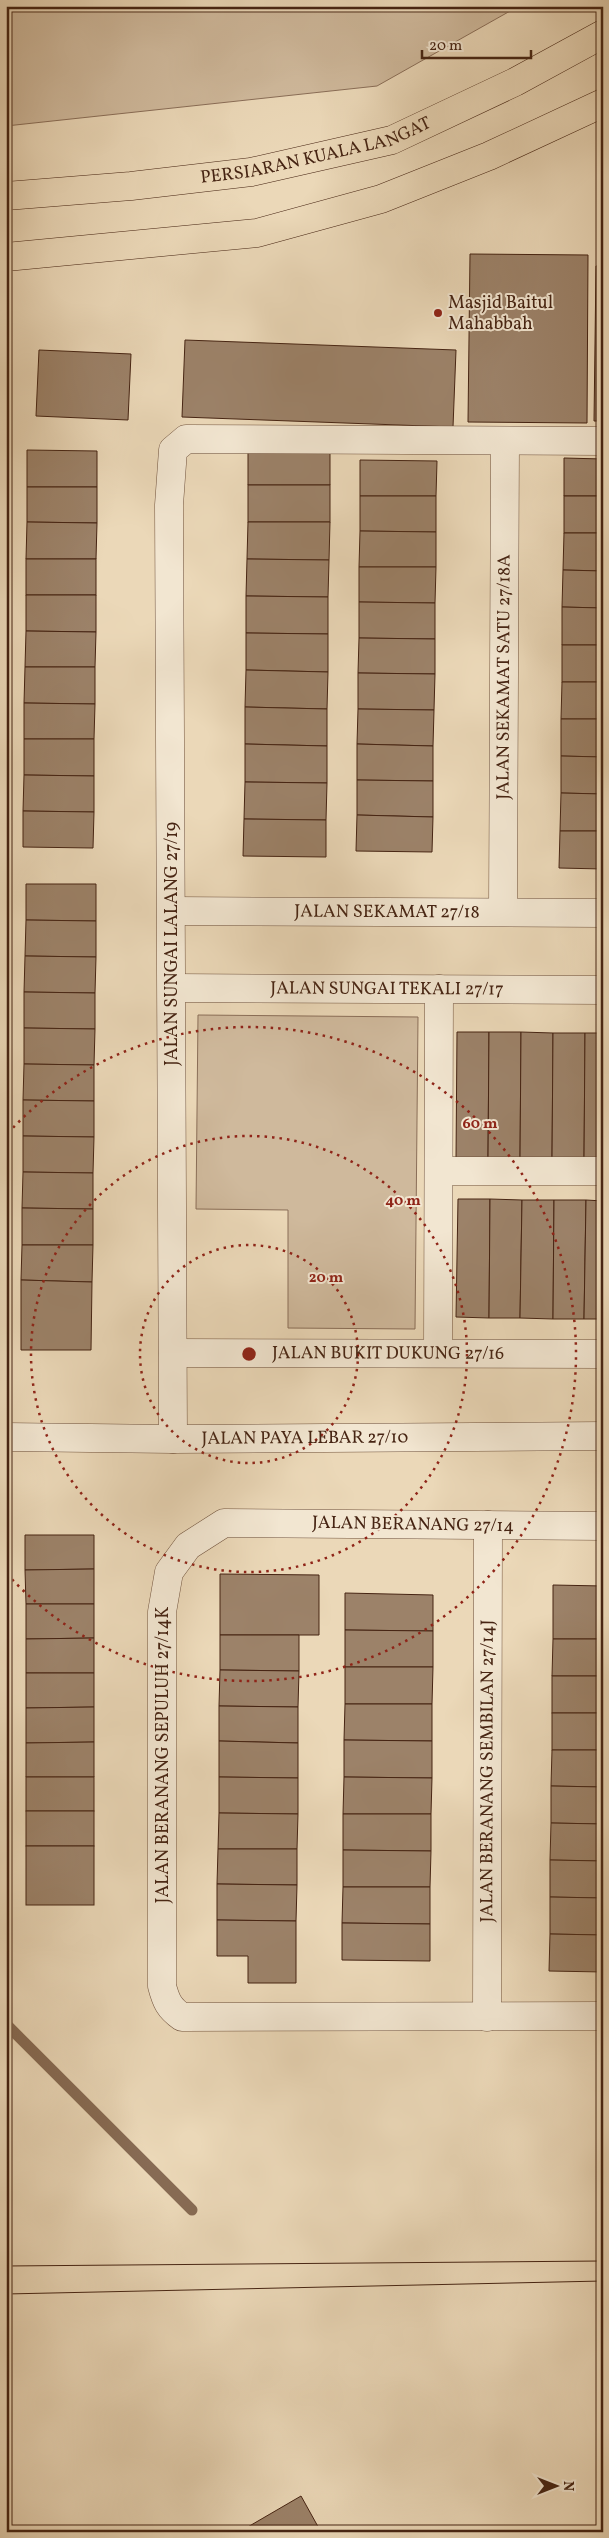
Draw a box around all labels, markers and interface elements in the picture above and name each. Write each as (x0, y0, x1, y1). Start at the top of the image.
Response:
scale bar (422, 28, 530, 60)
text: 20 m (429, 36, 462, 57)
street label: PERSIARAN KUALA LANGAT (199, 111, 436, 190)
place label: Masjid Baitul Mahabbah (448, 291, 553, 337)
marker: Masjid Baitul Mahabbah (432, 307, 444, 319)
street label: JALAN SEKAMAT SATU 27/18A (491, 554, 517, 800)
street label: JALAN SUNGAI LALANG 27/19 (160, 822, 185, 1066)
street label: JALAN SEKAMAT 27/18 (294, 899, 480, 925)
street label: JALAN SUNGAI TEKALI 27/17 (270, 976, 504, 1002)
text: 60 m (463, 1114, 498, 1135)
text: 40 m (385, 1191, 421, 1212)
text: 20 m (309, 1268, 344, 1289)
street label: JALAN BUKIT DUKUNG 27/16 (272, 1341, 504, 1366)
centre of rings (240, 1345, 258, 1363)
street label: JALAN PAYA LEBAR 27/10 (201, 1425, 409, 1451)
street label: JALAN BERANANG 27/14 (312, 1511, 514, 1539)
street label: JALAN BERANANG SEPULUH 27/14K (151, 1606, 176, 1904)
street label: JALAN BERANANG SEMBILAN 27/14J (475, 1619, 500, 1923)
north arrow (532, 2460, 582, 2510)
text: N (558, 2481, 577, 2491)

